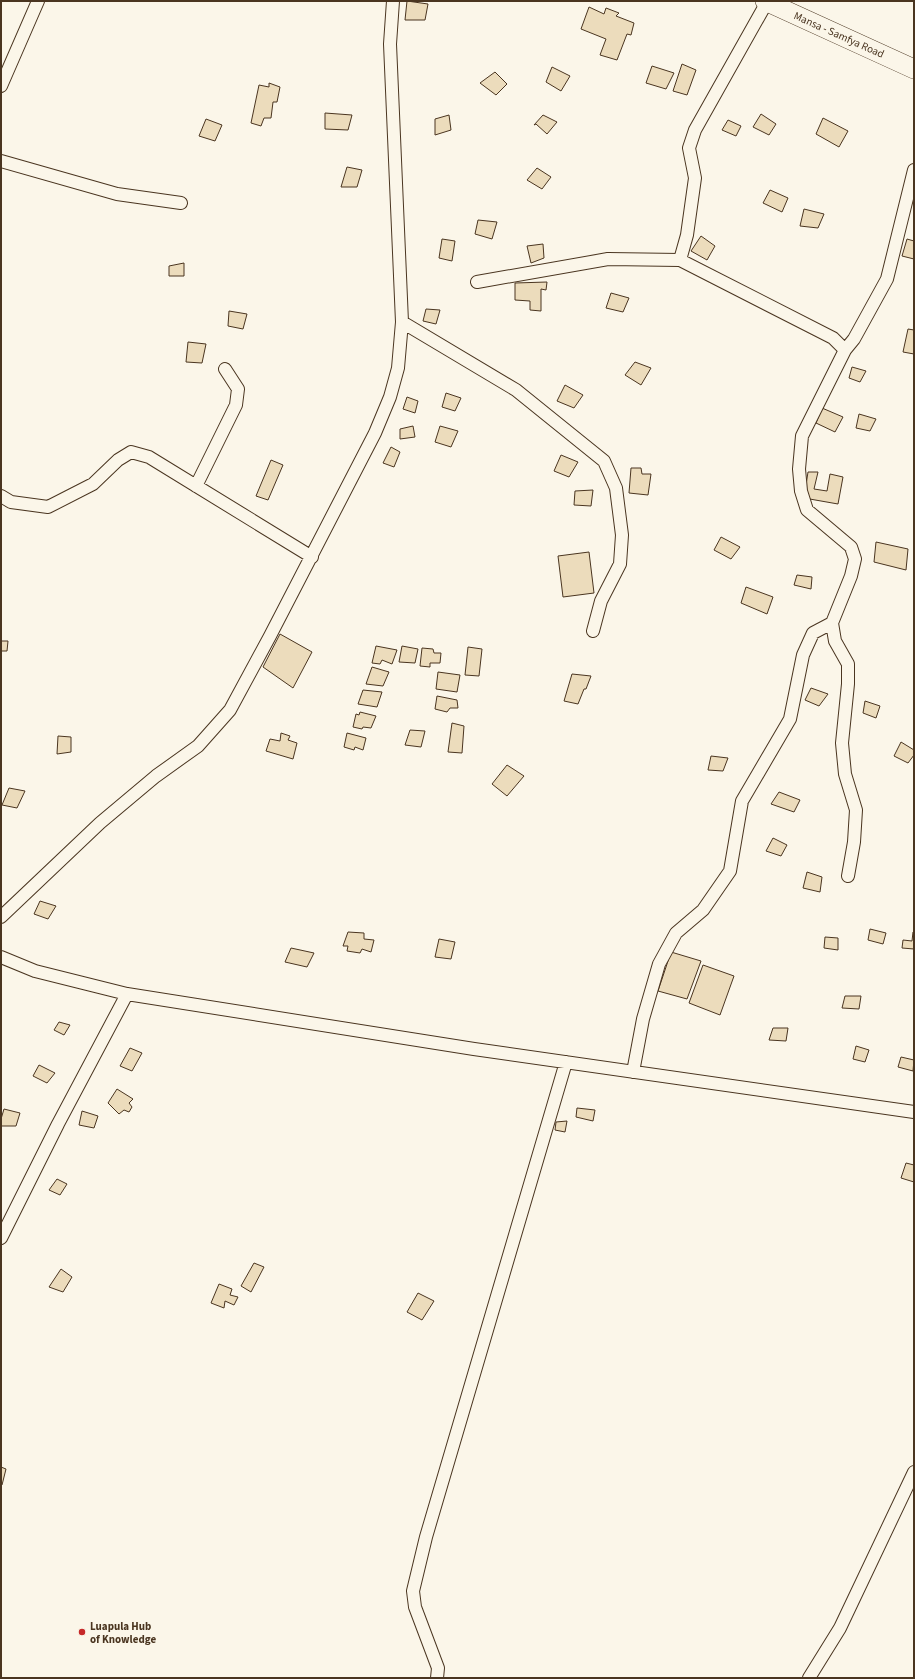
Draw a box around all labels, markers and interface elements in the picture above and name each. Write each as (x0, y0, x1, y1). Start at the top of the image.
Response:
street label: Mansa - Samfya Road (791, 8, 887, 62)
place label: Luapula Hub of Knowledge (90, 1619, 156, 1647)
marker: Luapula Hub of Knowledge (77, 1627, 87, 1637)

